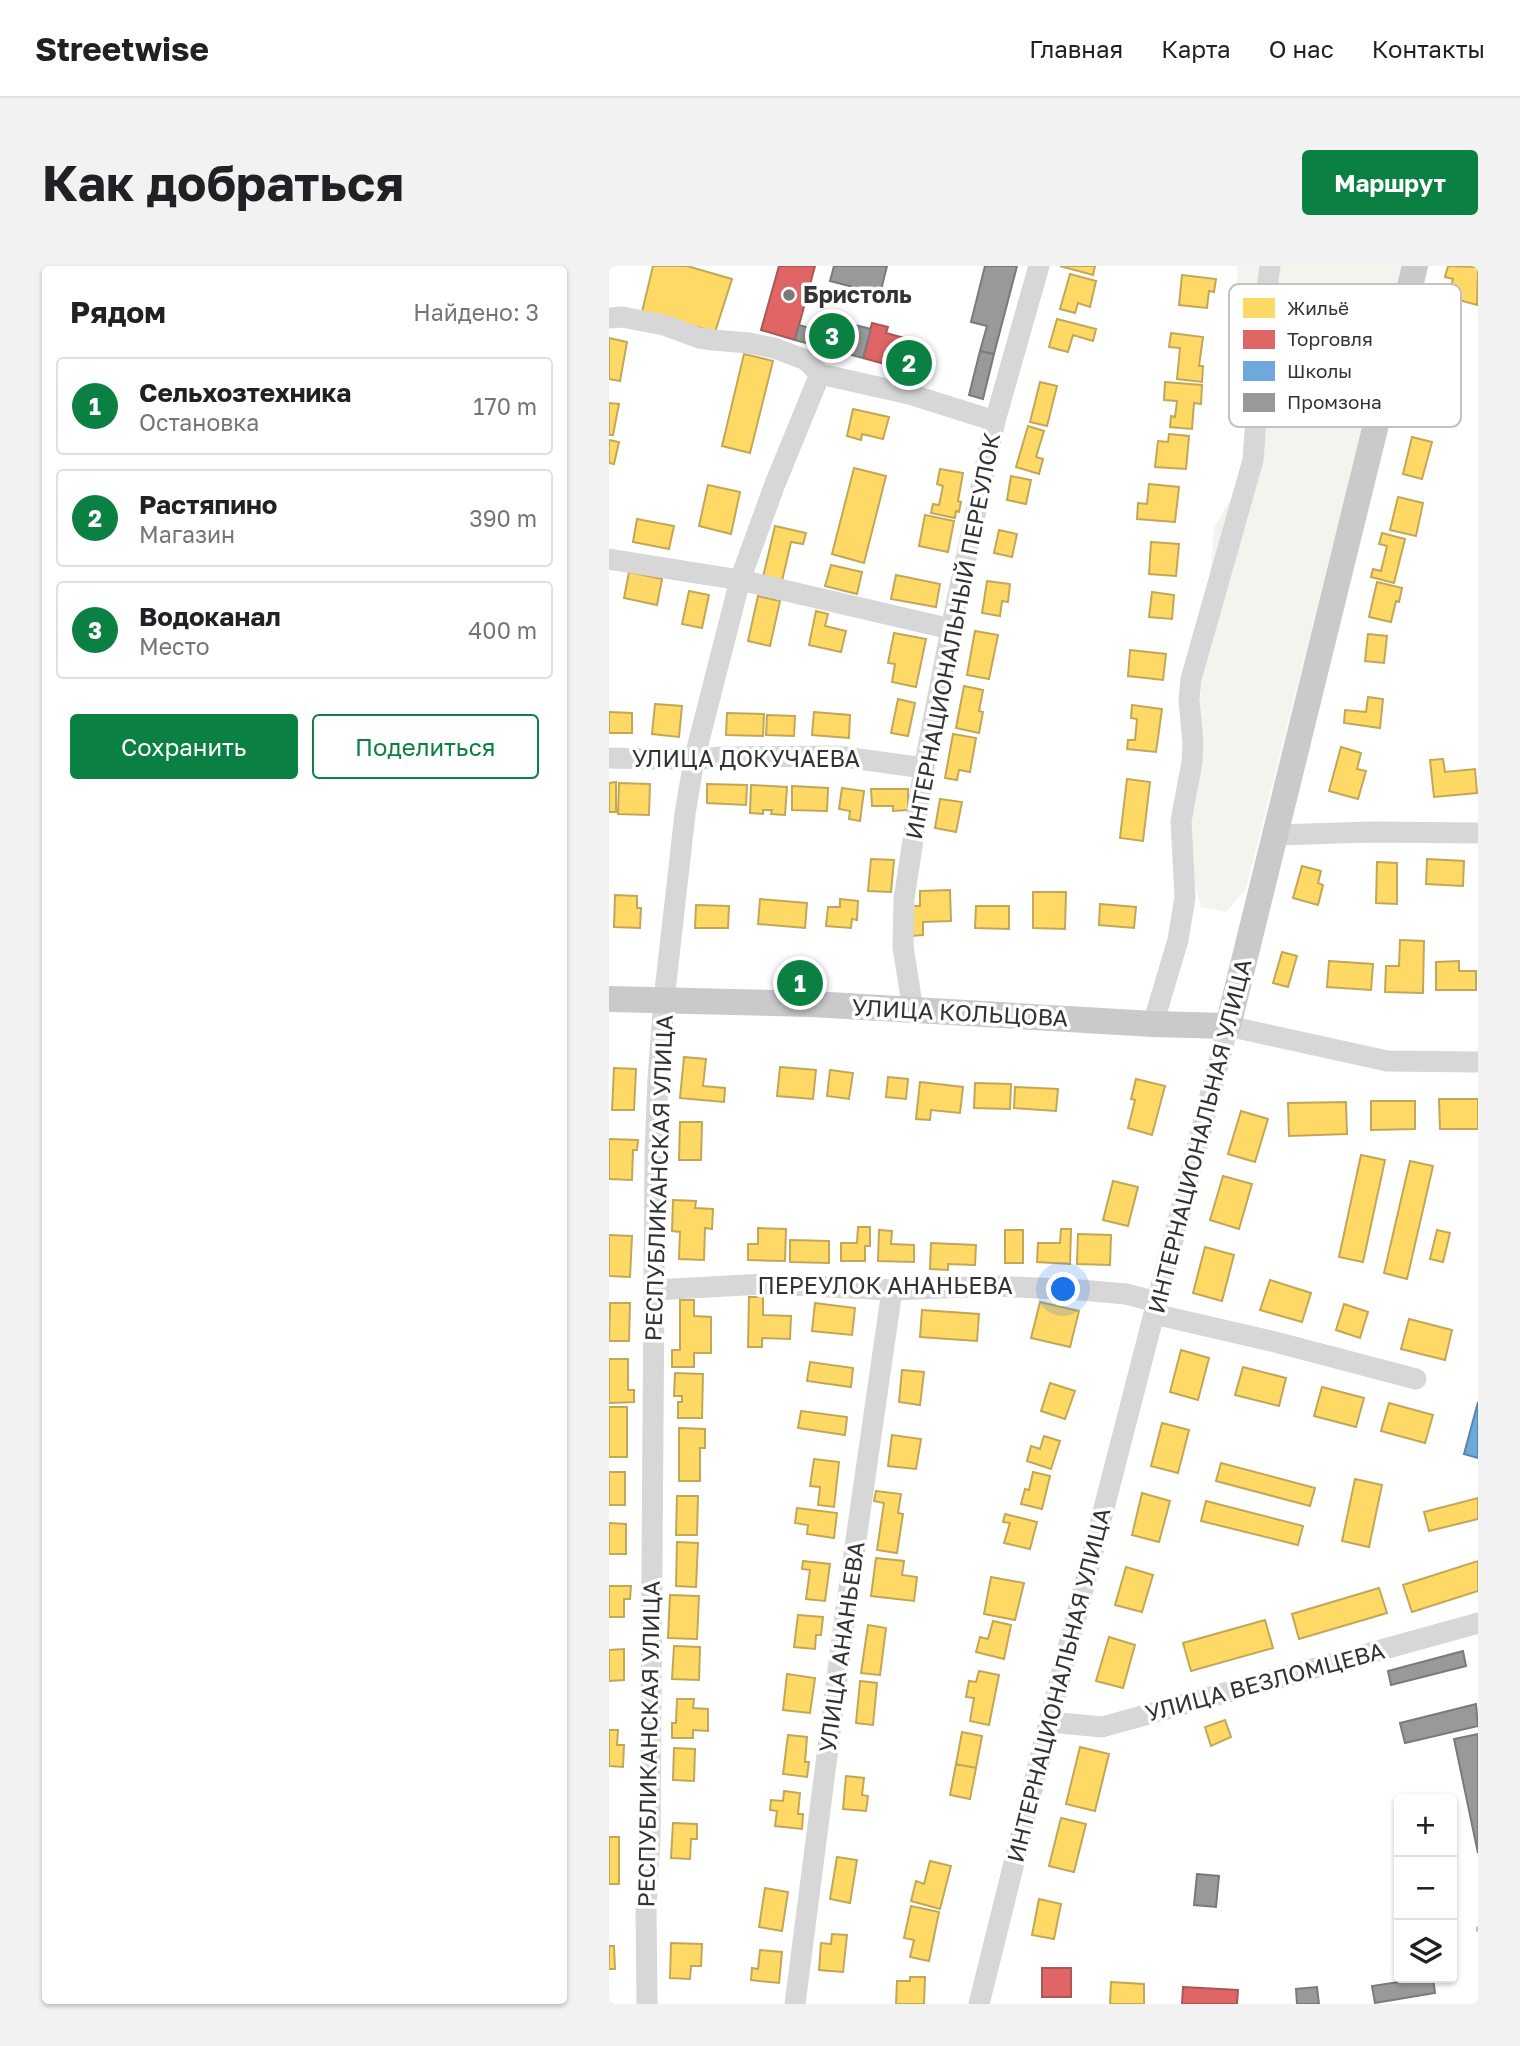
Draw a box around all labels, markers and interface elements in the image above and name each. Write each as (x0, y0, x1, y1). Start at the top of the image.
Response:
text: Streetwise (35, 29, 209, 68)
text: Главная (1029, 34, 1123, 63)
text: Карта (1161, 34, 1231, 63)
text: О нас (1269, 34, 1334, 63)
text: Контакты (1372, 34, 1485, 63)
button: Маршрут (1302, 150, 1478, 215)
text: Как добраться (42, 153, 404, 212)
place label: Бристоль (803, 280, 912, 308)
legend (1229, 284, 1461, 427)
marker: Бристоль (781, 287, 797, 303)
text: Рядом (70, 294, 166, 330)
text: Жильё (1287, 296, 1349, 319)
text: Найдено: 3 (413, 298, 539, 326)
pin: 3 (809, 310, 855, 362)
text: Торговля (1287, 327, 1373, 350)
pin: 2 (886, 337, 932, 389)
text: Школы (1287, 359, 1352, 382)
text: Сельхозтехника (139, 377, 351, 408)
text: Промзона (1287, 390, 1382, 413)
text: 1 (89, 392, 101, 420)
text: 170 m (473, 392, 537, 420)
text: Остановка (139, 408, 259, 436)
street label: ИНТЕРНАЦИОНАЛЬНЫЙ ПЕРЕУЛОК (899, 430, 1005, 841)
text: Растяпино (139, 489, 277, 520)
text: 2 (88, 504, 102, 532)
text: 390 m (469, 504, 537, 532)
text: Магазин (139, 520, 235, 548)
text: Водоканал (139, 601, 281, 632)
text: 3 (88, 616, 102, 644)
text: 400 m (468, 616, 537, 644)
text: Место (139, 632, 210, 660)
button: Сохранить (70, 714, 298, 779)
button: Поделиться (312, 714, 539, 779)
street label: УЛИЦА ДОКУЧАЕВА (632, 744, 860, 772)
street label: ИНТЕРНАЦИОНАЛЬНАЯ УЛИЦА (1141, 956, 1257, 1316)
pin: 1 (777, 957, 823, 1009)
street label: УЛИЦА КОЛЬЦОВА (851, 992, 1069, 1032)
street label: РЕСПУБЛИКАНСКАЯ УЛИЦА (638, 1014, 678, 1342)
street label: ПЕРЕУЛОК АНАНЬЕВА (757, 1271, 1013, 1299)
your location (1046, 1272, 1080, 1306)
street label: ИНТЕРНАЦИОНАЛЬНАЯ УЛИЦА (1000, 1505, 1116, 1865)
street label: УЛИЦА АНАНЬЕВА (812, 1540, 870, 1754)
street label: РЕСПУБЛИКАНСКАЯ УЛИЦА (631, 1580, 665, 1908)
street label: УЛИЦА ВЕЗЛОМЦЕВА (1142, 1636, 1388, 1726)
map controls (1394, 1794, 1457, 1983)
button: + (1394, 1794, 1457, 1857)
button: − (1394, 1857, 1457, 1920)
button: layers (1394, 1920, 1457, 1983)

